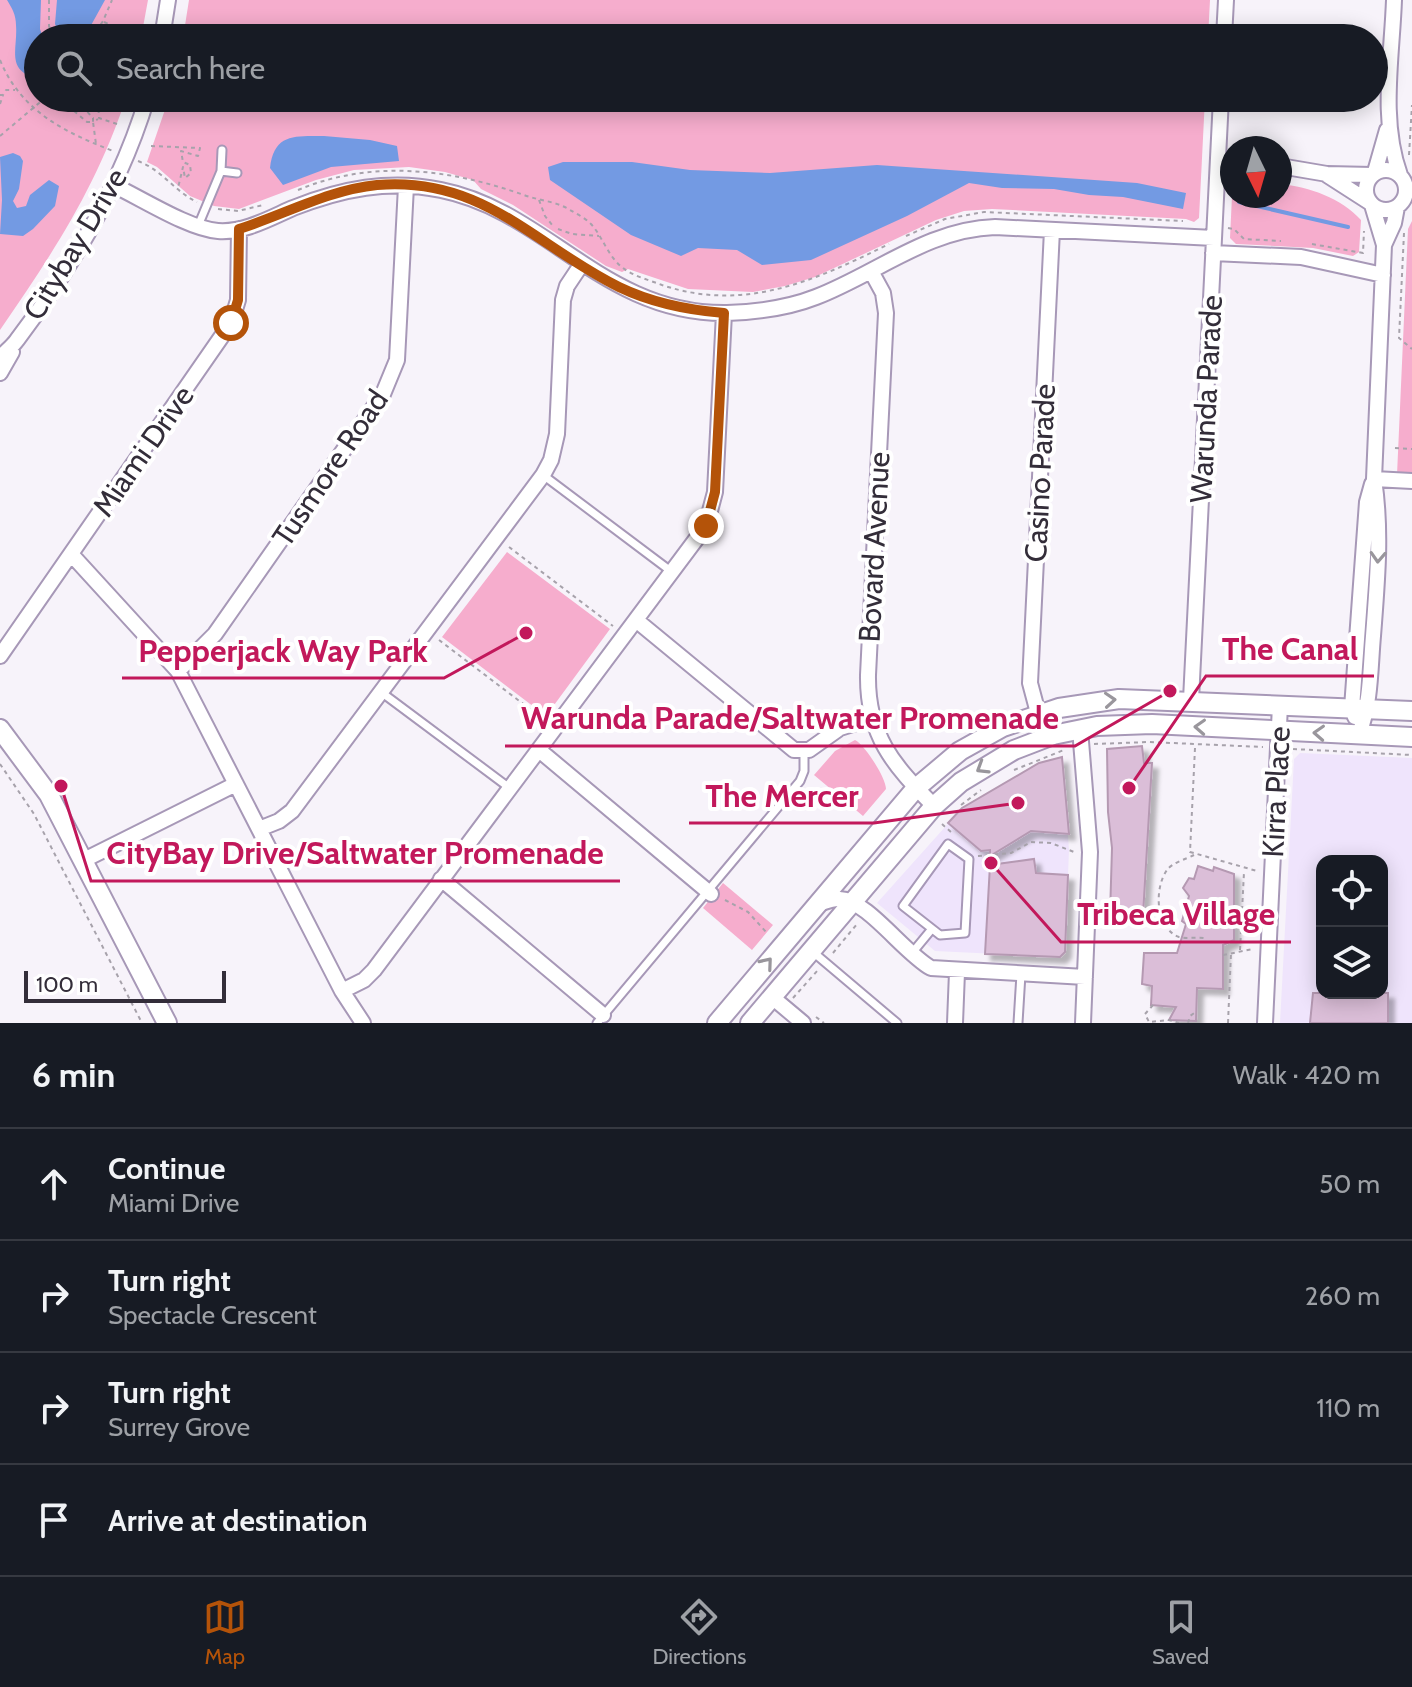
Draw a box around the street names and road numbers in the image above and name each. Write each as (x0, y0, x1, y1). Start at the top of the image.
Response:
street label: Citybay Drive (15, 161, 135, 327)
street label: Warunda Parade (1182, 294, 1230, 504)
street label: Miami Drive (84, 378, 202, 524)
street label: Tusmore Road (264, 383, 396, 553)
street label: Casino Parade (1017, 383, 1063, 563)
street label: Bovard Avenue (851, 451, 897, 643)
street label: Kirra Place (1254, 726, 1298, 858)

